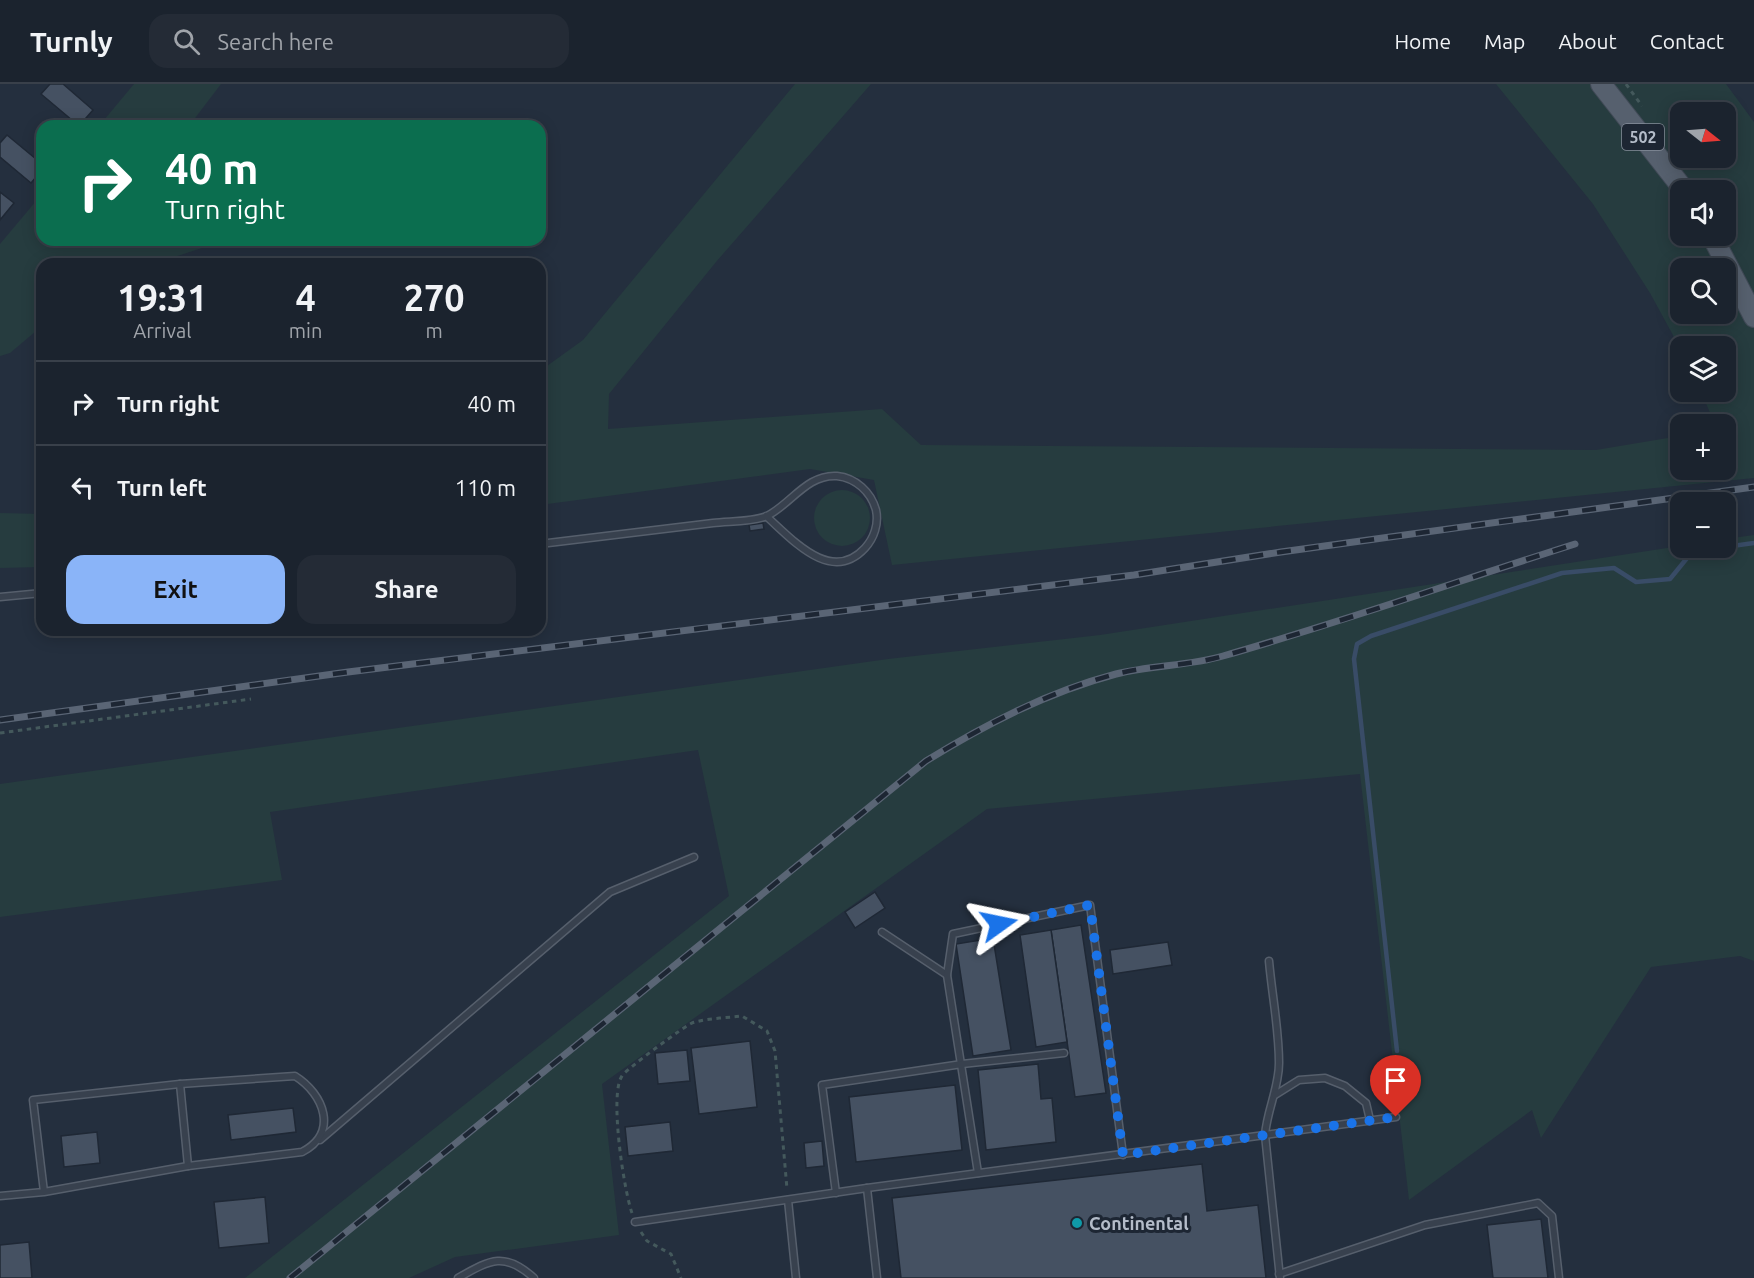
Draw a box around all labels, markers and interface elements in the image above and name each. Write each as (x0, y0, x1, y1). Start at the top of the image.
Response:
search box (149, 14, 569, 68)
icon: search (170, 25, 203, 58)
text: Turnly (30, 26, 113, 57)
text: Search here (218, 29, 334, 54)
text: Home (1394, 29, 1451, 53)
text: Map (1484, 29, 1525, 53)
text: About (1558, 29, 1617, 53)
text: Contact (1650, 29, 1724, 53)
north arrow (1670, 102, 1736, 168)
map controls (1670, 102, 1736, 558)
road number: 502 (1622, 124, 1664, 150)
icon: right (66, 144, 144, 222)
text: 40 m (165, 145, 259, 192)
button: sound (1670, 180, 1736, 246)
text: Turn right (165, 194, 285, 224)
button: search (1670, 258, 1736, 324)
text: 19:31 (117, 277, 207, 318)
text: 4 (295, 277, 316, 318)
text: 270 (404, 277, 465, 318)
text: Arrival (133, 319, 192, 342)
text: min (289, 319, 322, 342)
text: m (426, 319, 443, 342)
button: layers (1670, 336, 1736, 402)
icon: right (66, 387, 99, 420)
text: Turn right (117, 391, 219, 416)
text: 40 m (467, 391, 516, 416)
button: + (1670, 414, 1736, 480)
icon: left (66, 471, 99, 504)
text: Turn left (117, 475, 207, 500)
text: 110 m (455, 475, 516, 500)
button: − (1670, 492, 1736, 558)
button: Exit (66, 555, 285, 624)
button: Share (297, 555, 516, 624)
position arrow (967, 892, 1031, 956)
pin (1370, 1055, 1421, 1117)
icon: arrive (1379, 1064, 1412, 1097)
place label: Continental (1089, 1213, 1189, 1233)
marker: Continental (1070, 1216, 1084, 1230)

